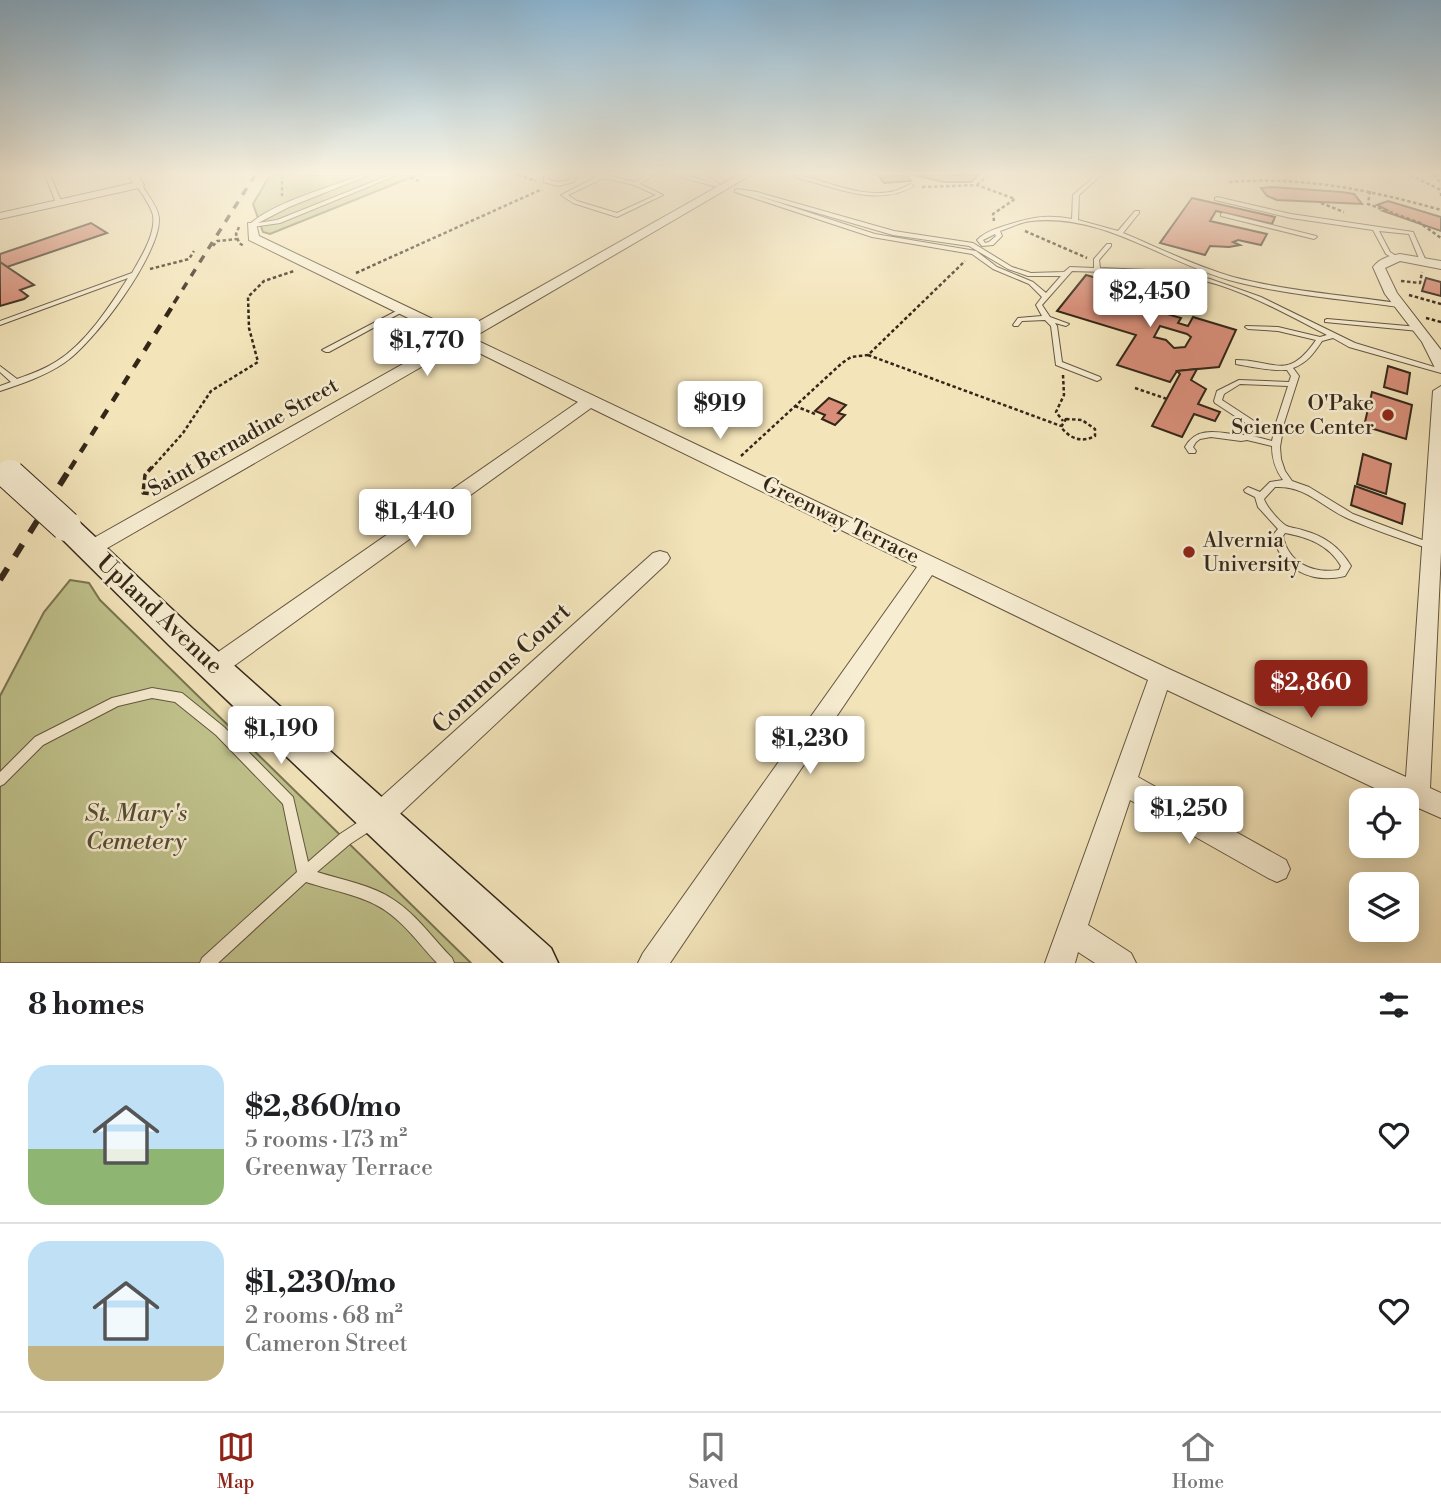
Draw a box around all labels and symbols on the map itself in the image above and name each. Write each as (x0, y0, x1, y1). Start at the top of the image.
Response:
pin: $2,450 (1093, 270, 1207, 329)
pin: $1,770 (370, 318, 484, 378)
street label: Saint Bernadine Street (144, 373, 344, 503)
pin: $919 (679, 382, 761, 441)
place label: O'Pake Science Center (1231, 391, 1374, 441)
marker: O'Pake Science Center (1380, 407, 1396, 423)
street label: Greenway Terrace (758, 472, 923, 570)
pin: $1,440 (358, 490, 472, 549)
place label: Alvernia University (1202, 528, 1302, 578)
marker: Alvernia University (1181, 544, 1197, 560)
street label: Upland Avenue (90, 548, 229, 681)
street label: Commons Court (426, 597, 578, 741)
pin: $2,860 (1254, 660, 1368, 720)
pin: $1,190 (224, 706, 338, 766)
pin: $1,230 (753, 716, 867, 776)
pin: $1,250 (1132, 786, 1246, 846)
park label: St. Mary's Cemetery (85, 799, 187, 857)

